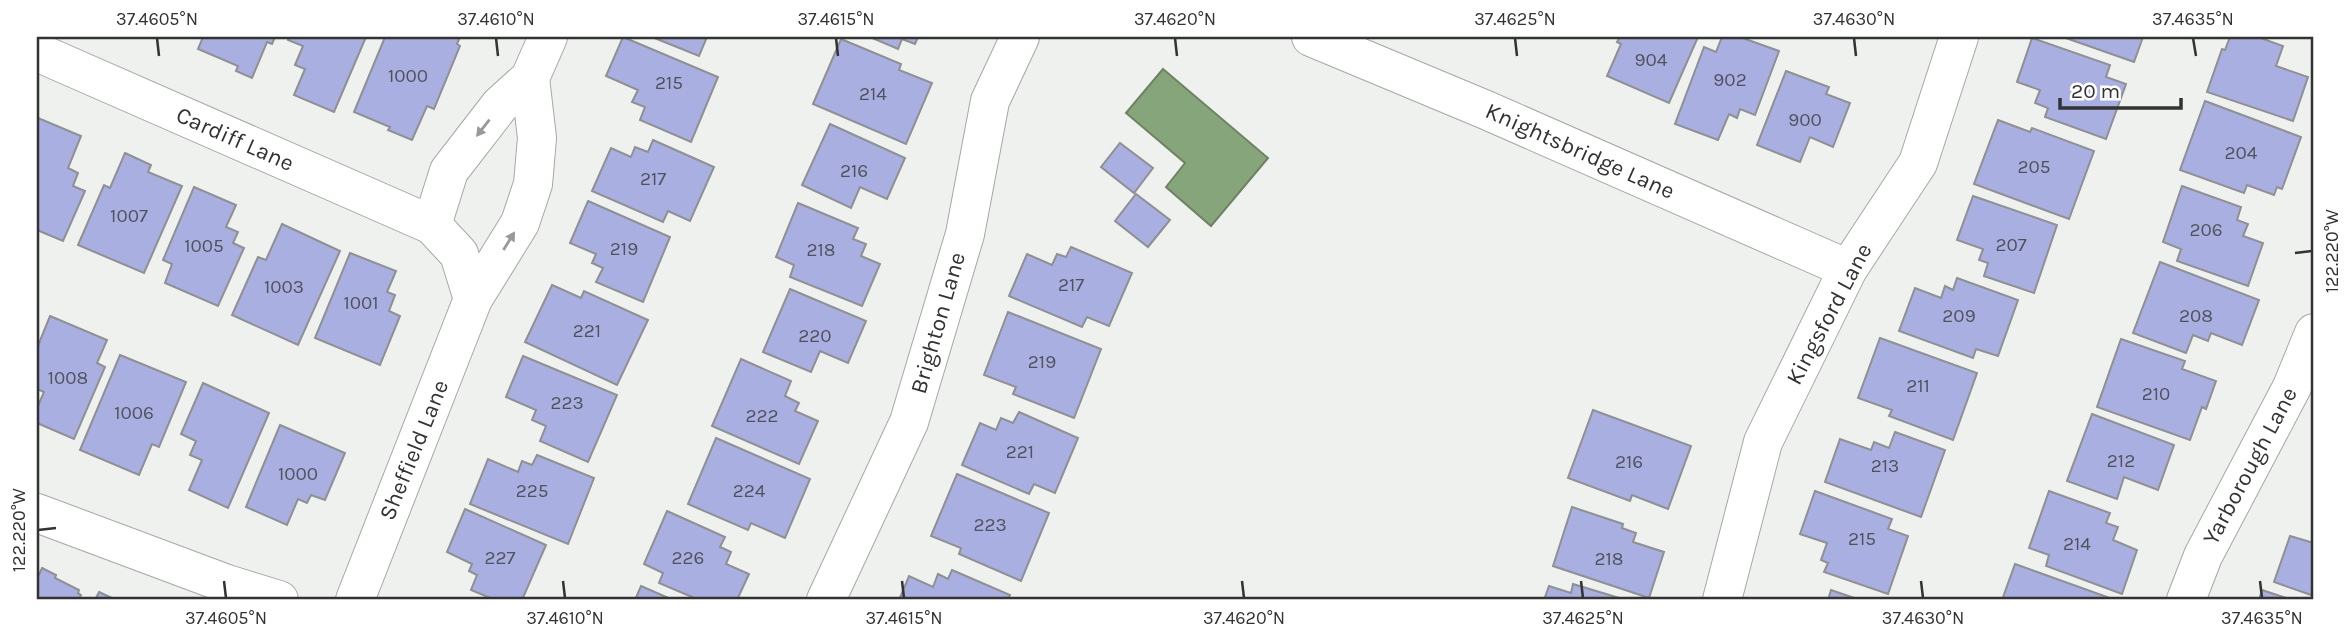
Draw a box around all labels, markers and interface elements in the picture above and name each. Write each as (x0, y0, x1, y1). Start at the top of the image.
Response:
text: 37.4605°N (116, 8, 198, 30)
text: 37.4610°N (457, 8, 535, 30)
text: 37.4615°N (797, 8, 875, 30)
text: 37.4620°N (1134, 8, 1216, 30)
text: 37.4625°N (1474, 8, 1556, 30)
text: 37.4630°N (1813, 8, 1895, 30)
text: 37.4635°N (2152, 8, 2234, 30)
house number: 904 (1635, 49, 1668, 71)
house number: 1000 (388, 65, 428, 87)
scale bar (2060, 66, 2181, 110)
house number: 902 (1713, 69, 1747, 91)
house number: 215 (655, 72, 683, 94)
text: 20 m (2071, 79, 2120, 103)
house number: 214 (859, 83, 887, 105)
street label: Knightsbridge Lane (1481, 97, 1679, 205)
street label: Cardiff Lane (172, 101, 298, 177)
house number: 900 (1788, 109, 1822, 131)
one-way arrow (475, 118, 490, 136)
house number: 204 (2225, 142, 2258, 164)
house number: 205 (2017, 156, 2051, 178)
house number: 216 (840, 160, 868, 182)
house number: 217 (640, 168, 666, 190)
house number: 1007 (110, 205, 148, 227)
text: 122.220°W (2321, 209, 2343, 293)
house number: 206 (2189, 219, 2223, 241)
one-way arrow (503, 231, 515, 250)
house number: 207 (1995, 234, 2027, 256)
house number: 1005 (184, 235, 224, 257)
house number: 219 (610, 238, 638, 260)
house number: 218 (807, 239, 835, 261)
street label: Kingsford Lane (1780, 239, 1878, 389)
street label: Brighton Lane (905, 249, 971, 397)
house number: 217 (1058, 274, 1084, 296)
house number: 1003 (264, 276, 304, 298)
house number: 1001 (343, 292, 379, 314)
house number: 209 (1942, 305, 1976, 327)
house number: 208 (2179, 305, 2213, 327)
house number: 221 (573, 320, 601, 342)
house number: 220 (798, 325, 832, 347)
house number: 219 (1028, 351, 1056, 373)
house number: 1008 (48, 367, 88, 389)
house number: 211 (1906, 375, 1930, 397)
street label: Sheffield Lane (374, 376, 454, 524)
house number: 210 (2142, 383, 2170, 405)
street label: Yarborough Lane (2197, 383, 2303, 549)
house number: 223 (550, 392, 584, 414)
house number: 1006 (114, 402, 154, 424)
house number: 222 (745, 405, 779, 427)
house number: 221 (1006, 441, 1034, 463)
house number: 212 (2107, 450, 2135, 472)
house number: 216 (1615, 451, 1643, 473)
house number: 213 (1871, 455, 1899, 477)
house number: 1000 (278, 463, 318, 485)
house number: 225 (516, 480, 548, 502)
house number: 224 (733, 480, 766, 502)
text: 122.220°W (8, 488, 30, 572)
house number: 223 (973, 514, 1007, 536)
house number: 215 (1848, 528, 1876, 550)
house number: 214 (2063, 533, 2091, 555)
house number: 227 (485, 547, 516, 569)
house number: 226 (672, 547, 704, 569)
house number: 218 (1595, 548, 1623, 570)
text: 37.4605°N (185, 607, 267, 629)
text: 37.4610°N (526, 607, 604, 629)
text: 37.4615°N (865, 607, 943, 629)
text: 37.4620°N (1203, 607, 1285, 629)
text: 37.4625°N (1542, 607, 1624, 629)
text: 37.4630°N (1882, 607, 1964, 629)
text: 37.4635°N (2221, 607, 2303, 629)

